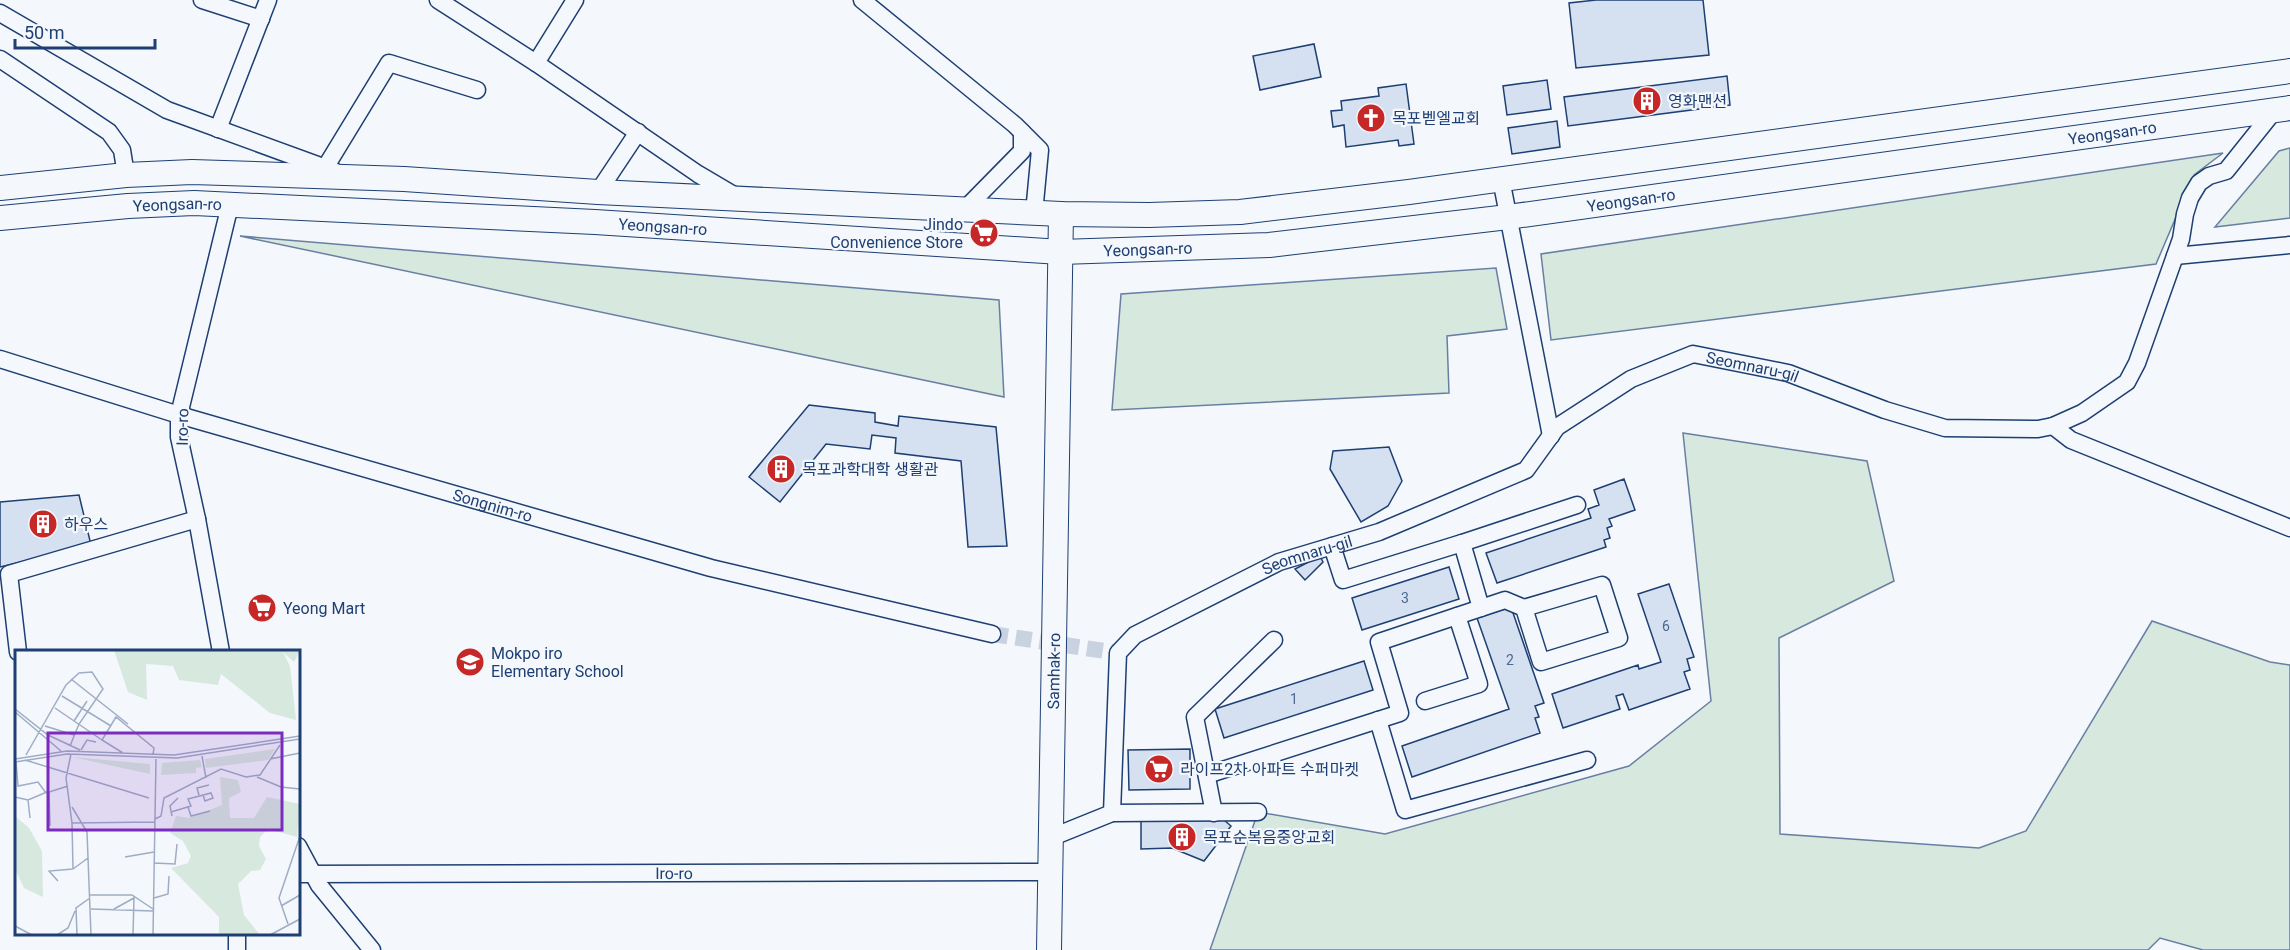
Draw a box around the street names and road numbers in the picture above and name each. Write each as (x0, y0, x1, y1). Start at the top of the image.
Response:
street label: Yeongsan-ro (2067, 118, 2158, 149)
street label: Yeongsan-ro (1586, 185, 1677, 216)
street label: Yeongsan-ro (132, 194, 222, 216)
street label: Yeongsan-ro (618, 215, 708, 239)
street label: Yeongsan-ro (1103, 239, 1193, 261)
street label: Seomnaru-gil (1705, 348, 1801, 386)
street label: Iro-ro (173, 408, 192, 446)
street label: Songnim-ro (451, 485, 535, 526)
street label: Seomnaru-gil (1259, 532, 1355, 579)
street label: Samhak-ro (1044, 633, 1064, 710)
street label: Iro-ro (655, 864, 693, 883)

